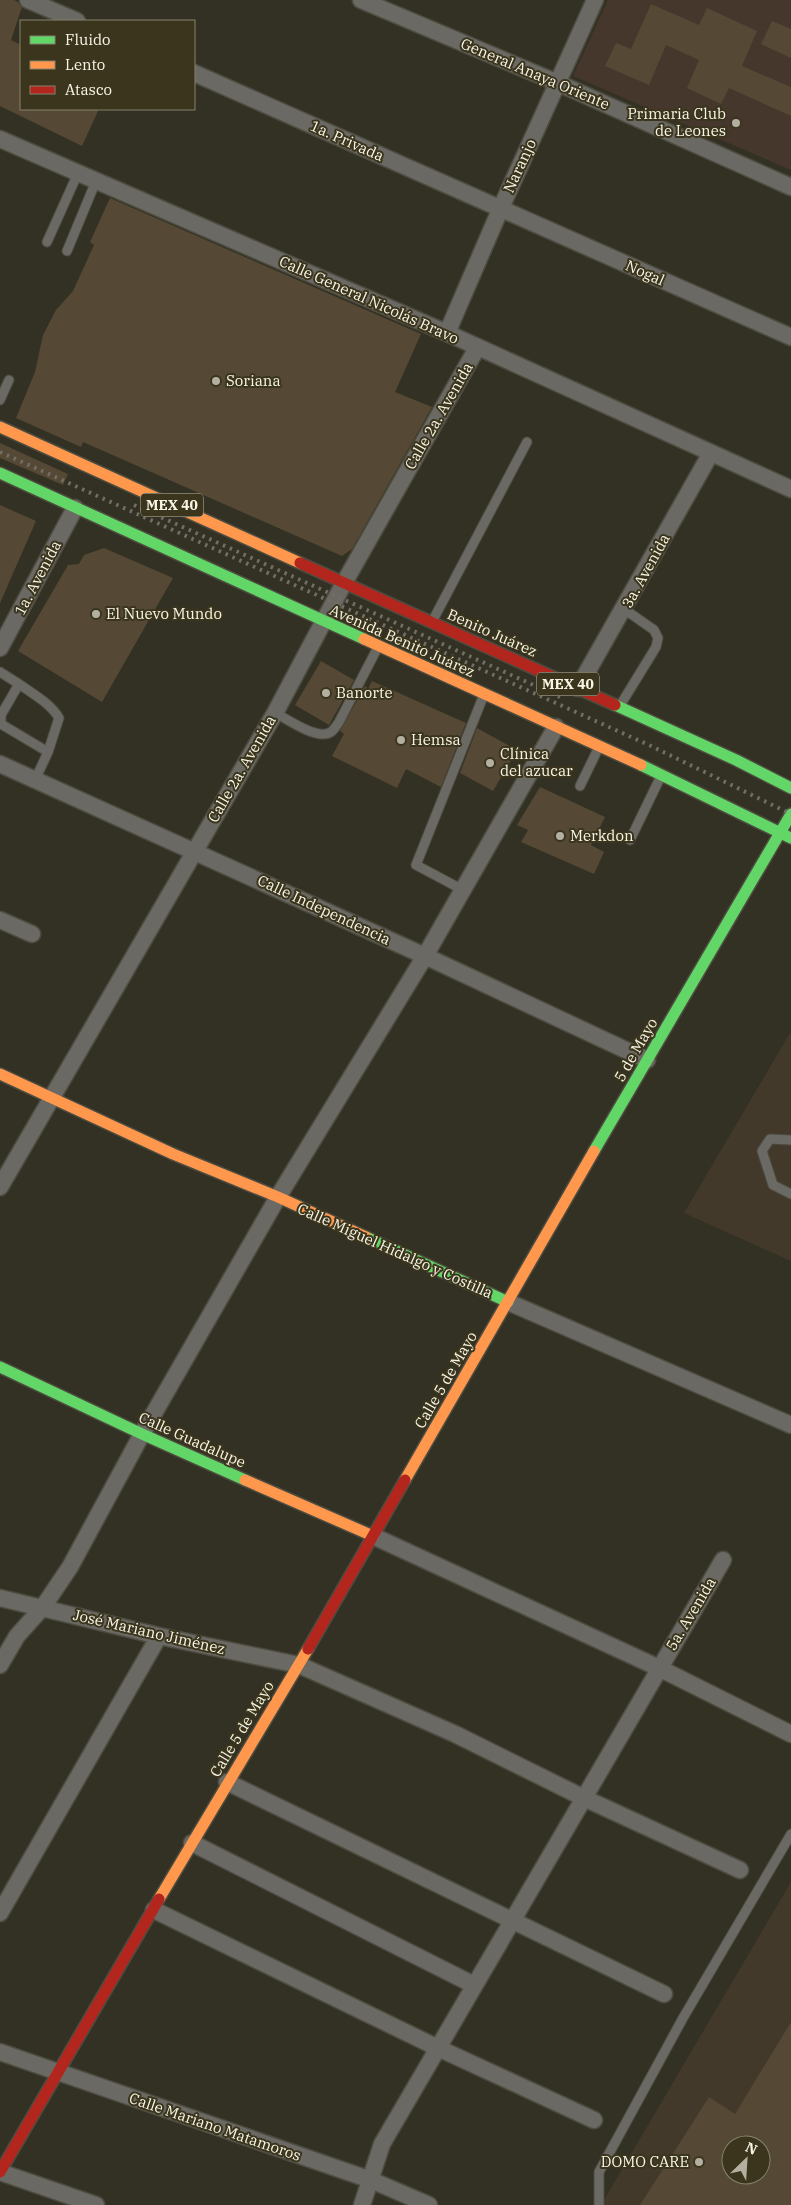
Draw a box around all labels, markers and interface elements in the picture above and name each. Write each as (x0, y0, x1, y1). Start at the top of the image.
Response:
legend (20, 20, 195, 110)
text: Fluido (65, 30, 110, 49)
street label: General Anaya Oriente (458, 34, 612, 114)
text: Lento (65, 55, 105, 74)
text: Atasco (65, 80, 112, 99)
place label: Primaria Club de Leones (627, 104, 726, 140)
street label: 1a. Privada (307, 116, 387, 165)
marker: Primaria Club de Leones (730, 117, 742, 129)
street label: Naranjo (499, 136, 540, 196)
street label: Calle General Nicolás Bravo (276, 251, 462, 348)
street label: Nogal (623, 256, 668, 290)
street label: Calle 2a. Avenida (400, 359, 477, 473)
place label: Soriana (226, 371, 281, 390)
marker: Soriana (210, 375, 222, 387)
road number: MEX 40 (141, 494, 203, 516)
street label: 3a. Avenida (617, 530, 674, 611)
street label: 1a. Avenida (10, 537, 65, 618)
street label: Avenida Benito Juárez (327, 600, 478, 681)
place label: El Nuevo Mundo (106, 604, 222, 623)
street label: Benito Juárez (444, 604, 540, 661)
marker: El Nuevo Mundo (90, 608, 102, 620)
road number: MEX 40 (537, 672, 599, 696)
place label: Banorte (336, 683, 392, 702)
marker: Banorte (320, 687, 332, 699)
street label: Calle 2a. Avenida (203, 712, 280, 826)
place label: Hemsa (411, 730, 461, 749)
marker: Hemsa (395, 734, 407, 746)
place label: Clínica del azucar (500, 744, 573, 780)
marker: Clínica del azucar (484, 757, 496, 769)
place label: Merkdon (570, 826, 634, 845)
marker: Merkdon (554, 830, 566, 842)
street label: Calle Independencia (255, 870, 394, 949)
street label: 5 de Mayo (610, 1014, 661, 1085)
street label: Calle Miguel Hidalgo y Costilla (295, 1199, 496, 1302)
street label: Calle 5 de Mayo (410, 1328, 481, 1432)
street label: Calle Guadalupe (136, 1407, 249, 1472)
street label: 5a. Avenida (661, 1574, 720, 1654)
street label: José Mariano Jiménez (71, 1605, 227, 1658)
street label: Calle 5 de Mayo (205, 1677, 278, 1780)
street label: Calle Mariano Matamoros (127, 2088, 304, 2165)
north arrow (721, 2135, 771, 2185)
text: N (743, 2138, 760, 2159)
place label: DOMO CARE (601, 2152, 689, 2171)
marker: DOMO CARE (693, 2156, 705, 2168)

